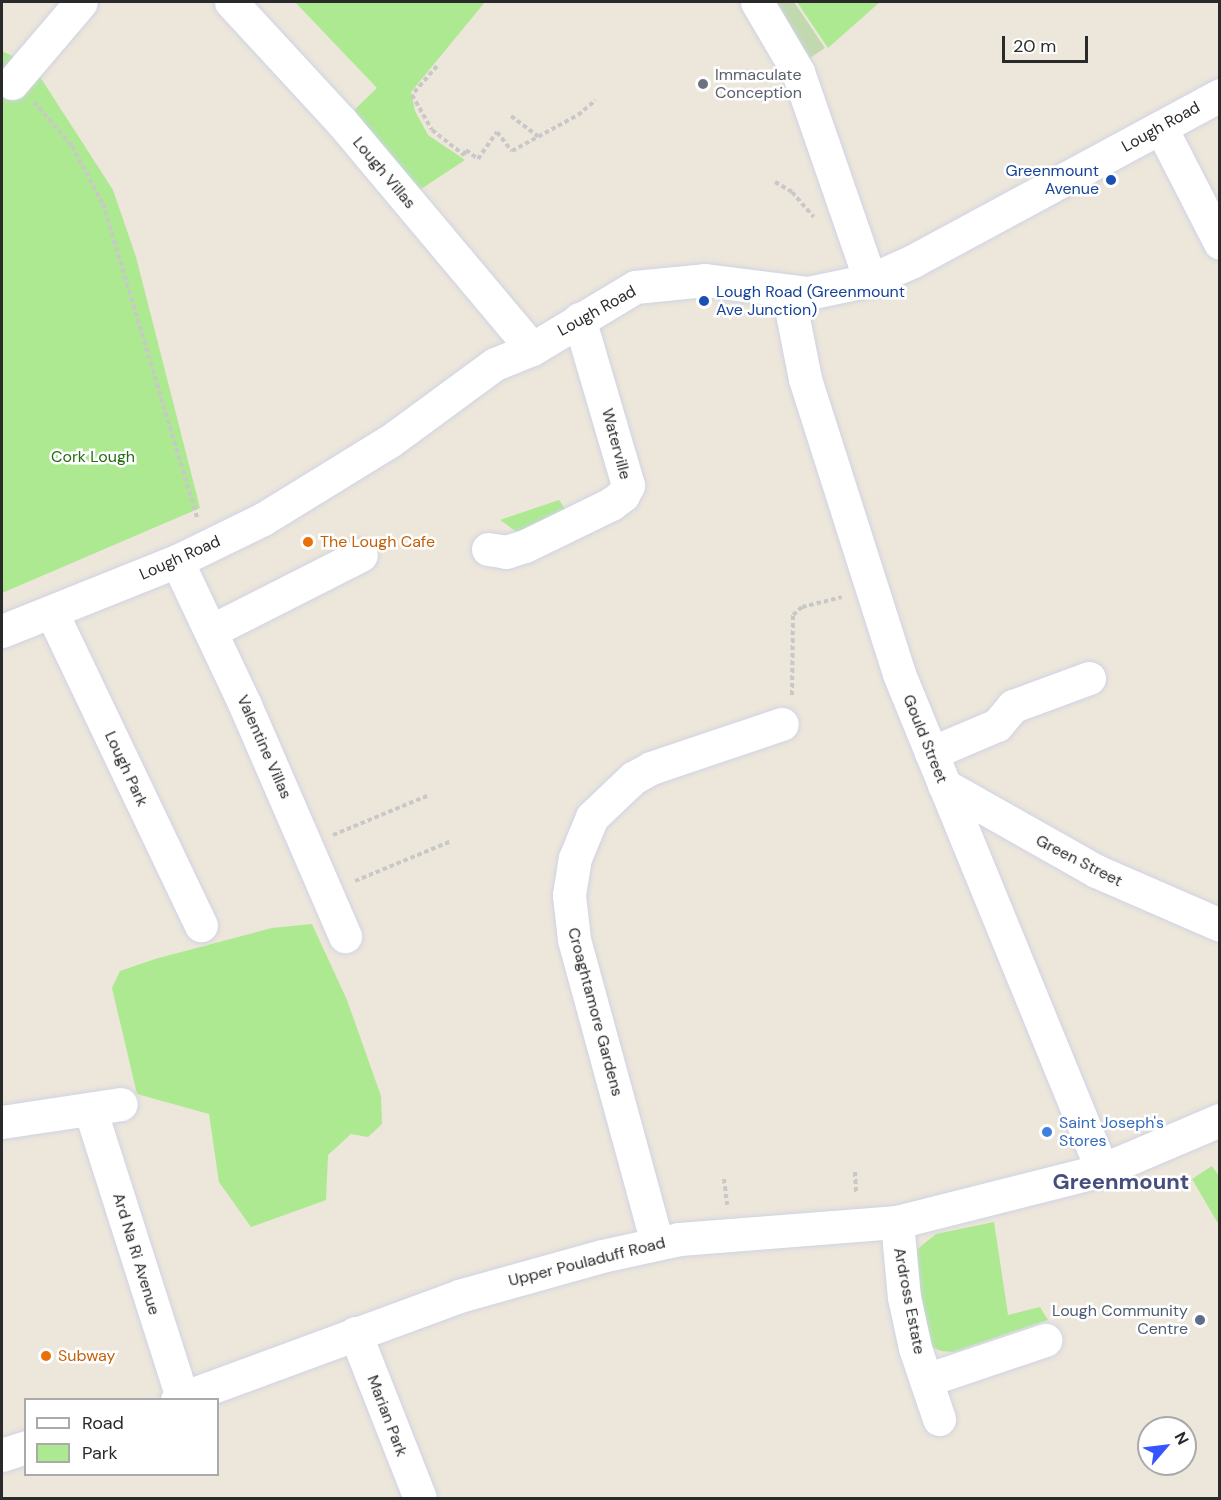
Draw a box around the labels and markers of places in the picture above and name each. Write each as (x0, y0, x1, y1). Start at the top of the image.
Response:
place label: Immaculate Conception (715, 65, 802, 103)
marker: Immaculate Conception (696, 77, 710, 91)
place label: Greenmount Avenue (1006, 161, 1099, 199)
marker: Greenmount Avenue (1104, 173, 1118, 187)
place label: Lough Road (Greenmount Ave Junction) (716, 282, 905, 320)
marker: Lough Road (Greenmount Ave Junction) (697, 294, 711, 308)
place label: The Lough Cafe (320, 532, 435, 552)
marker: The Lough Cafe (301, 535, 315, 549)
place label: Saint Joseph's Stores (1059, 1113, 1164, 1151)
marker: Saint Joseph's Stores (1040, 1125, 1054, 1139)
place label: Lough Community Centre (1052, 1301, 1188, 1339)
marker: Lough Community Centre (1193, 1313, 1207, 1327)
place label: Subway (58, 1346, 115, 1366)
marker: Subway (39, 1349, 53, 1363)

